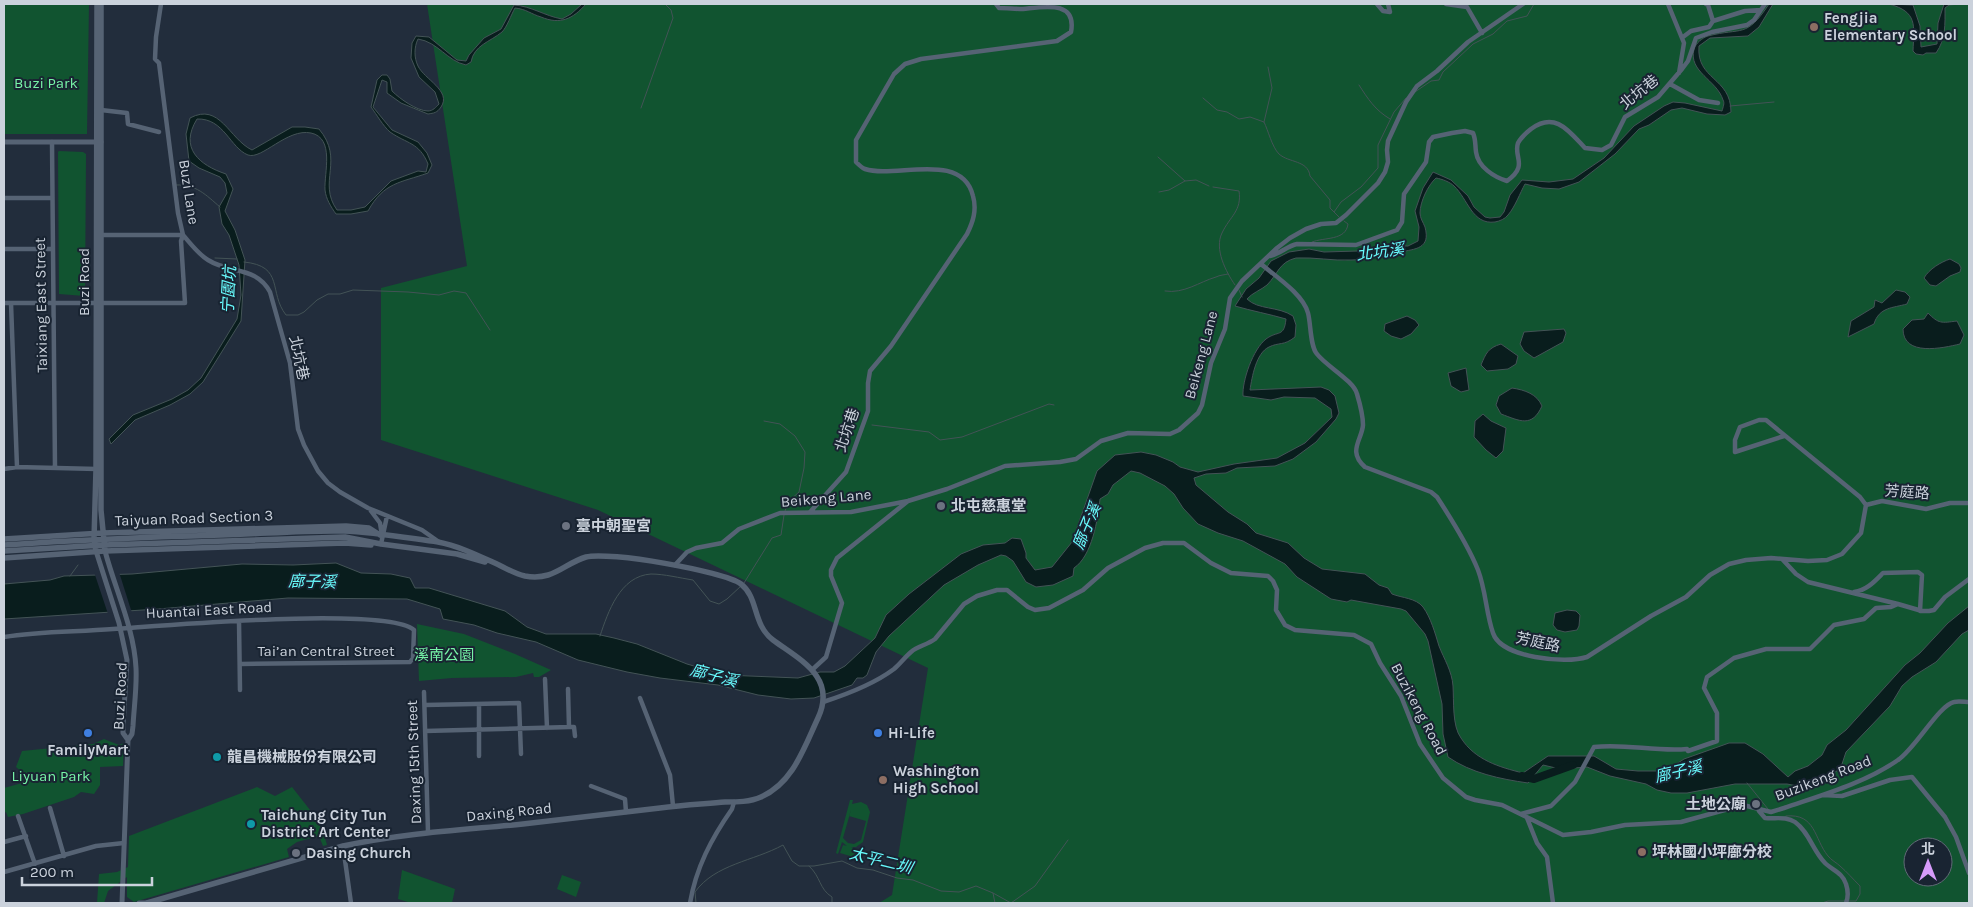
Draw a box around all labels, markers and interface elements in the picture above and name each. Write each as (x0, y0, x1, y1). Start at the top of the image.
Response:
place label: Fengjia Elementary School (1824, 9, 1957, 44)
marker: Fengjia Elementary School (1808, 21, 1820, 33)
street label: 北坑巷 (1616, 71, 1662, 113)
park label: Buzi Park (14, 74, 78, 92)
street label: Buzi Lane (175, 158, 203, 226)
street label: Taixiang East Street (31, 237, 51, 373)
water label: 北坑溪 (1355, 239, 1407, 264)
street label: Buzi Road (75, 248, 93, 316)
water label: 宁園坑 (218, 264, 239, 314)
street label: Beikeng Lane (1181, 309, 1221, 401)
street label: 北坑巷 (286, 334, 312, 382)
street label: 北坑巷 (831, 406, 863, 454)
street label: 芳庭路 (1884, 481, 1930, 503)
street label: Beikeng Lane (780, 485, 872, 511)
place label: 北屯慈惠堂 (951, 497, 1026, 515)
water label: 廍子溪 (1068, 499, 1105, 552)
marker: 北屯慈惠堂 (935, 500, 947, 512)
street label: Taiyuan Road Section 3 (115, 506, 273, 530)
place label: 臺中朝聖宮 (576, 517, 651, 535)
marker: 臺中朝聖宮 (560, 520, 572, 532)
water label: 廍子溪 (288, 572, 338, 591)
street label: Huantai East Road (145, 598, 273, 622)
street label: 芳庭路 (1514, 629, 1562, 655)
street label: Tai’an Central Street (257, 642, 395, 660)
park label: 溪南公園 (414, 646, 474, 664)
water label: 廍子溪 (688, 660, 741, 691)
street label: Buzikeng Road (1387, 660, 1451, 758)
street label: Buzi Road (109, 662, 131, 730)
street label: Daxing 15th Street (403, 699, 425, 824)
place label: Hi-Life (888, 724, 935, 742)
marker: FamilyMart (82, 727, 94, 739)
marker: Hi-Life (872, 727, 884, 739)
place label: FamilyMart (47, 741, 129, 759)
place label: 龍昌機械股份有限公司 (227, 748, 377, 766)
marker: 龍昌機械股份有限公司 (211, 751, 223, 763)
street label: Buzikeng Road (1772, 751, 1874, 805)
water label: 廍子溪 (1653, 756, 1706, 786)
place label: Washington High School (893, 762, 979, 797)
park label: Liyuan Park (12, 767, 90, 785)
marker: Washington High School (877, 774, 889, 786)
place label: 土地公廟 (1686, 795, 1746, 813)
marker: 土地公廟 (1750, 798, 1762, 810)
street label: Daxing Road (465, 799, 553, 825)
place label: Taichung City Tun District Art Center (261, 806, 390, 841)
marker: Taichung City Tun District Art Center (245, 818, 257, 830)
north arrow (1903, 837, 1953, 887)
text: 北 (1921, 841, 1935, 858)
place label: 坪林國小坪廍分校 (1652, 843, 1772, 861)
place label: Dasing Church (306, 844, 411, 862)
water label: 太平二圳 (848, 844, 916, 878)
marker: 坪林國小坪廍分校 (1636, 846, 1648, 858)
marker: Dasing Church (290, 847, 302, 859)
scale bar (22, 854, 152, 886)
text: 200 m (30, 863, 74, 881)

